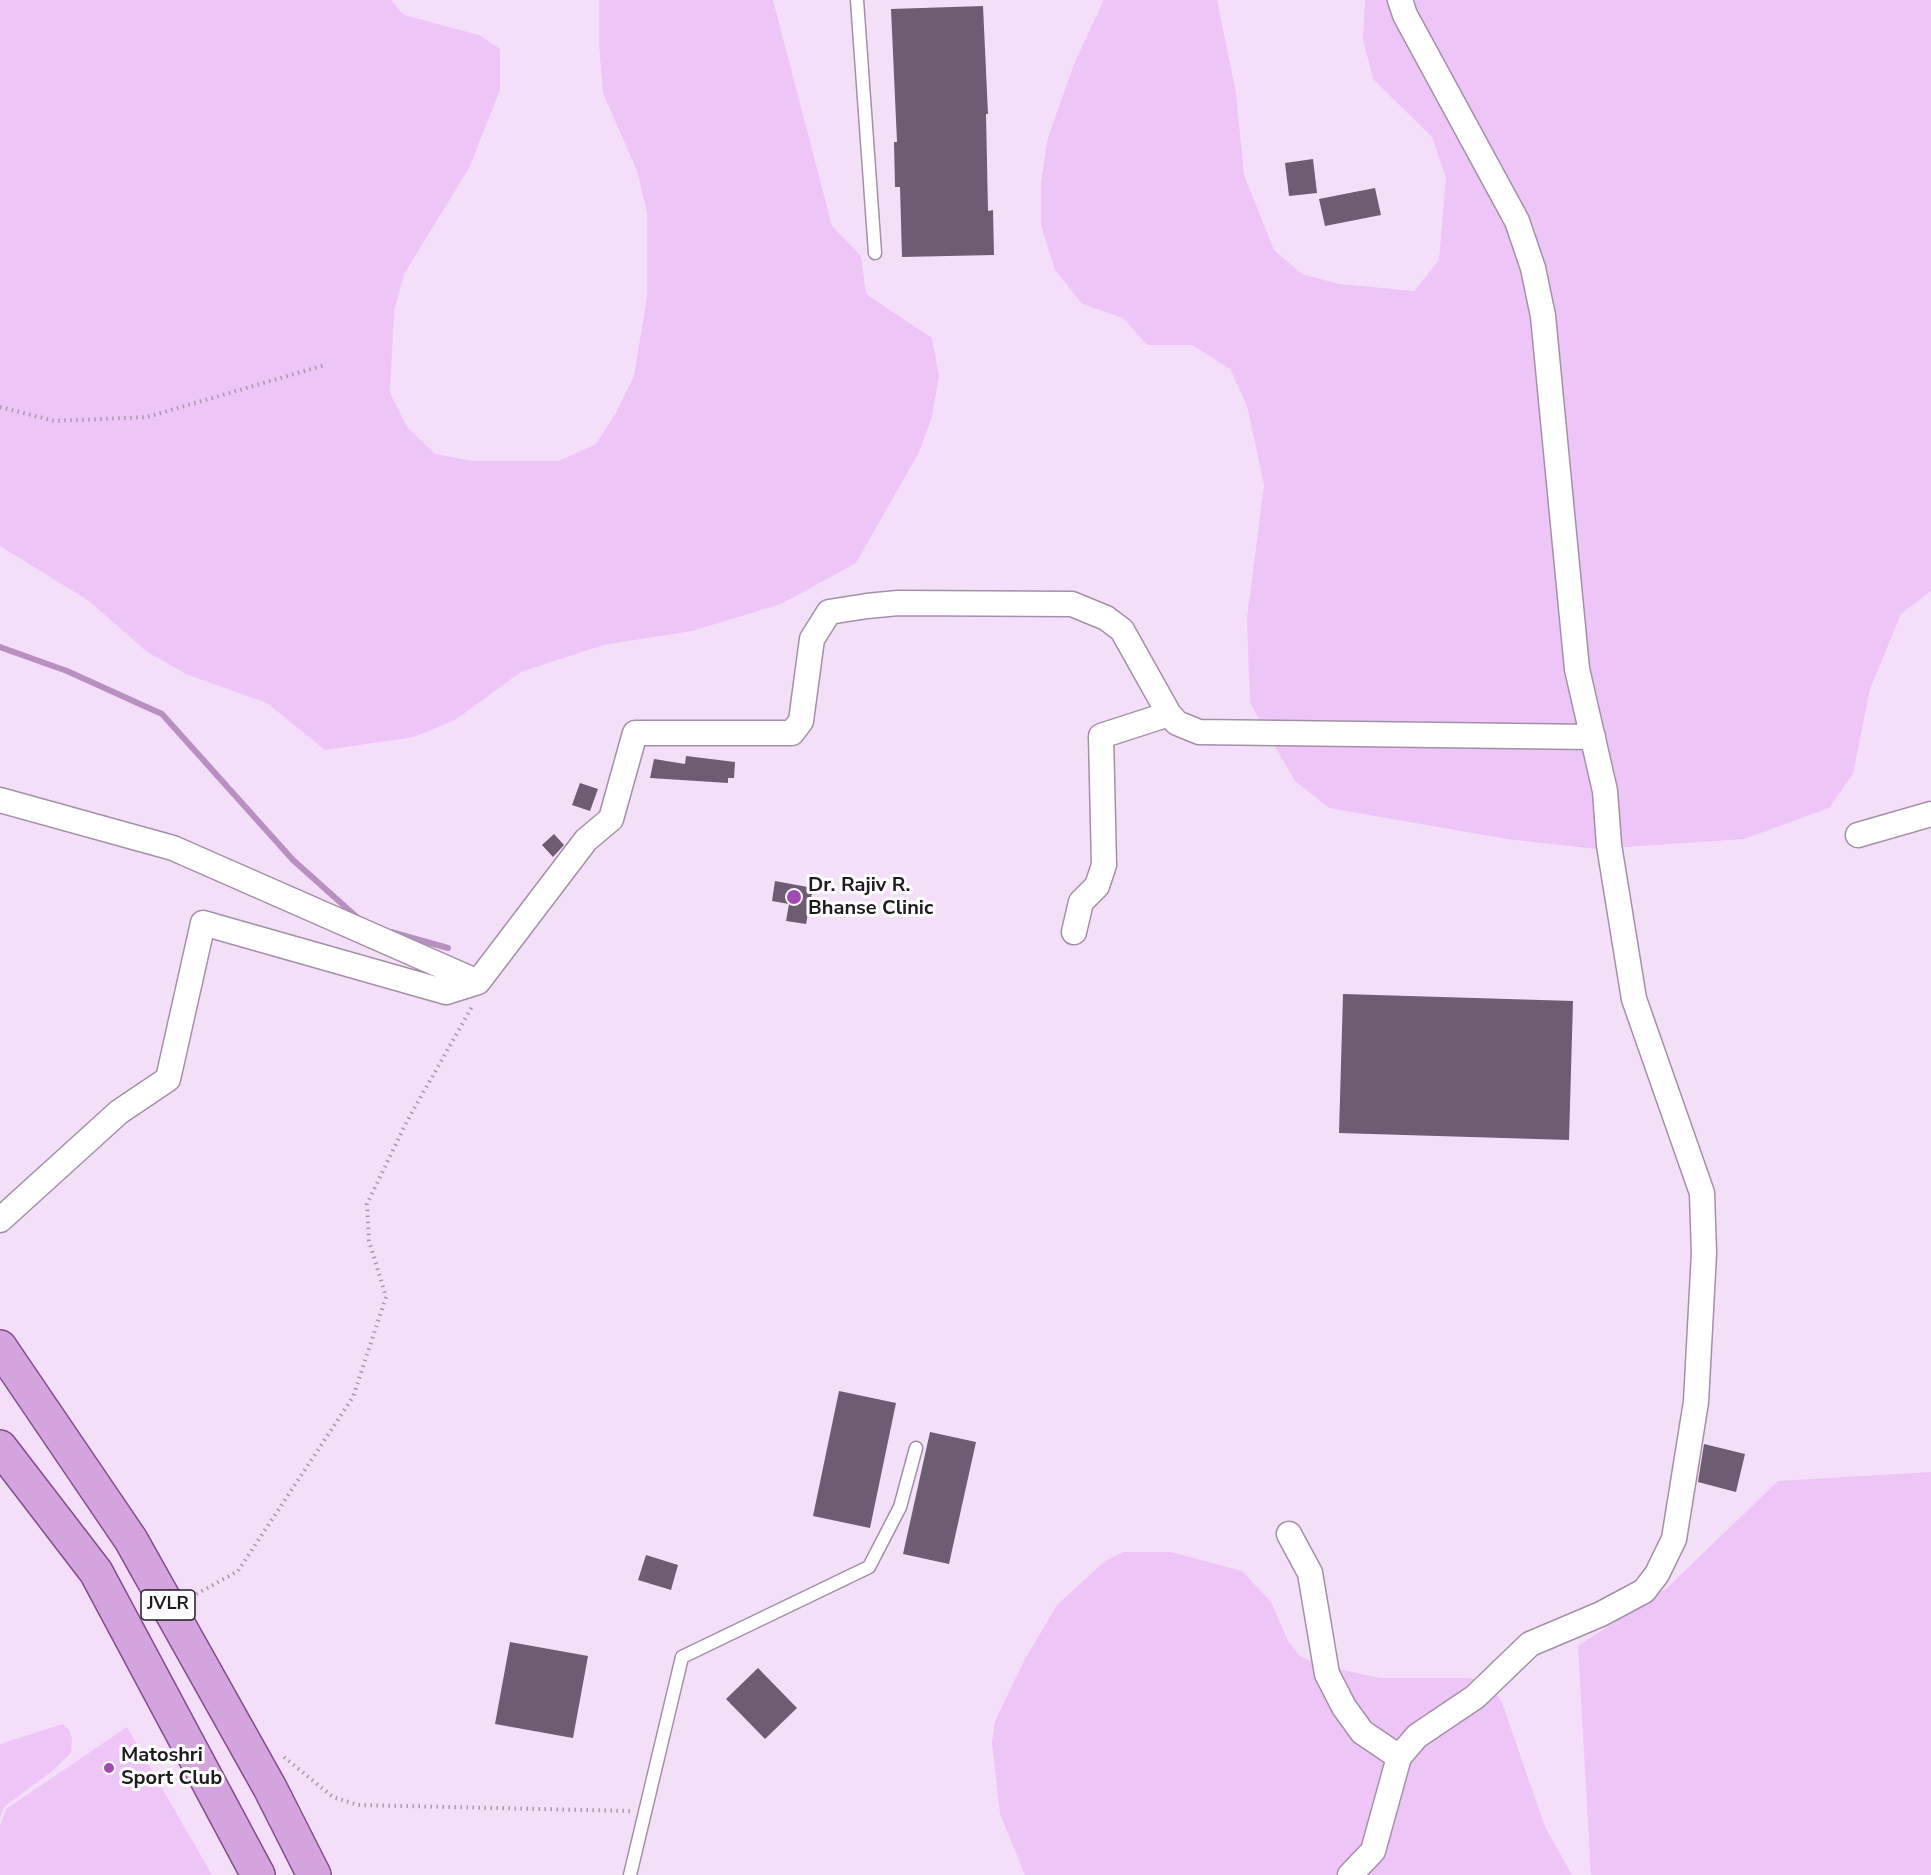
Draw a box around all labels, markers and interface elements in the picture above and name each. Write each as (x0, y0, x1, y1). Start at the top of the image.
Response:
place label: Dr. Rajiv R. Bhanse Clinic (808, 874, 933, 921)
marker: Dr. Rajiv R. Bhanse Clinic (785, 888, 803, 906)
road number: JVLR (141, 1590, 195, 1620)
place label: Matoshri Sport Club (121, 1744, 222, 1791)
marker: Matoshri Sport Club (102, 1761, 116, 1775)

